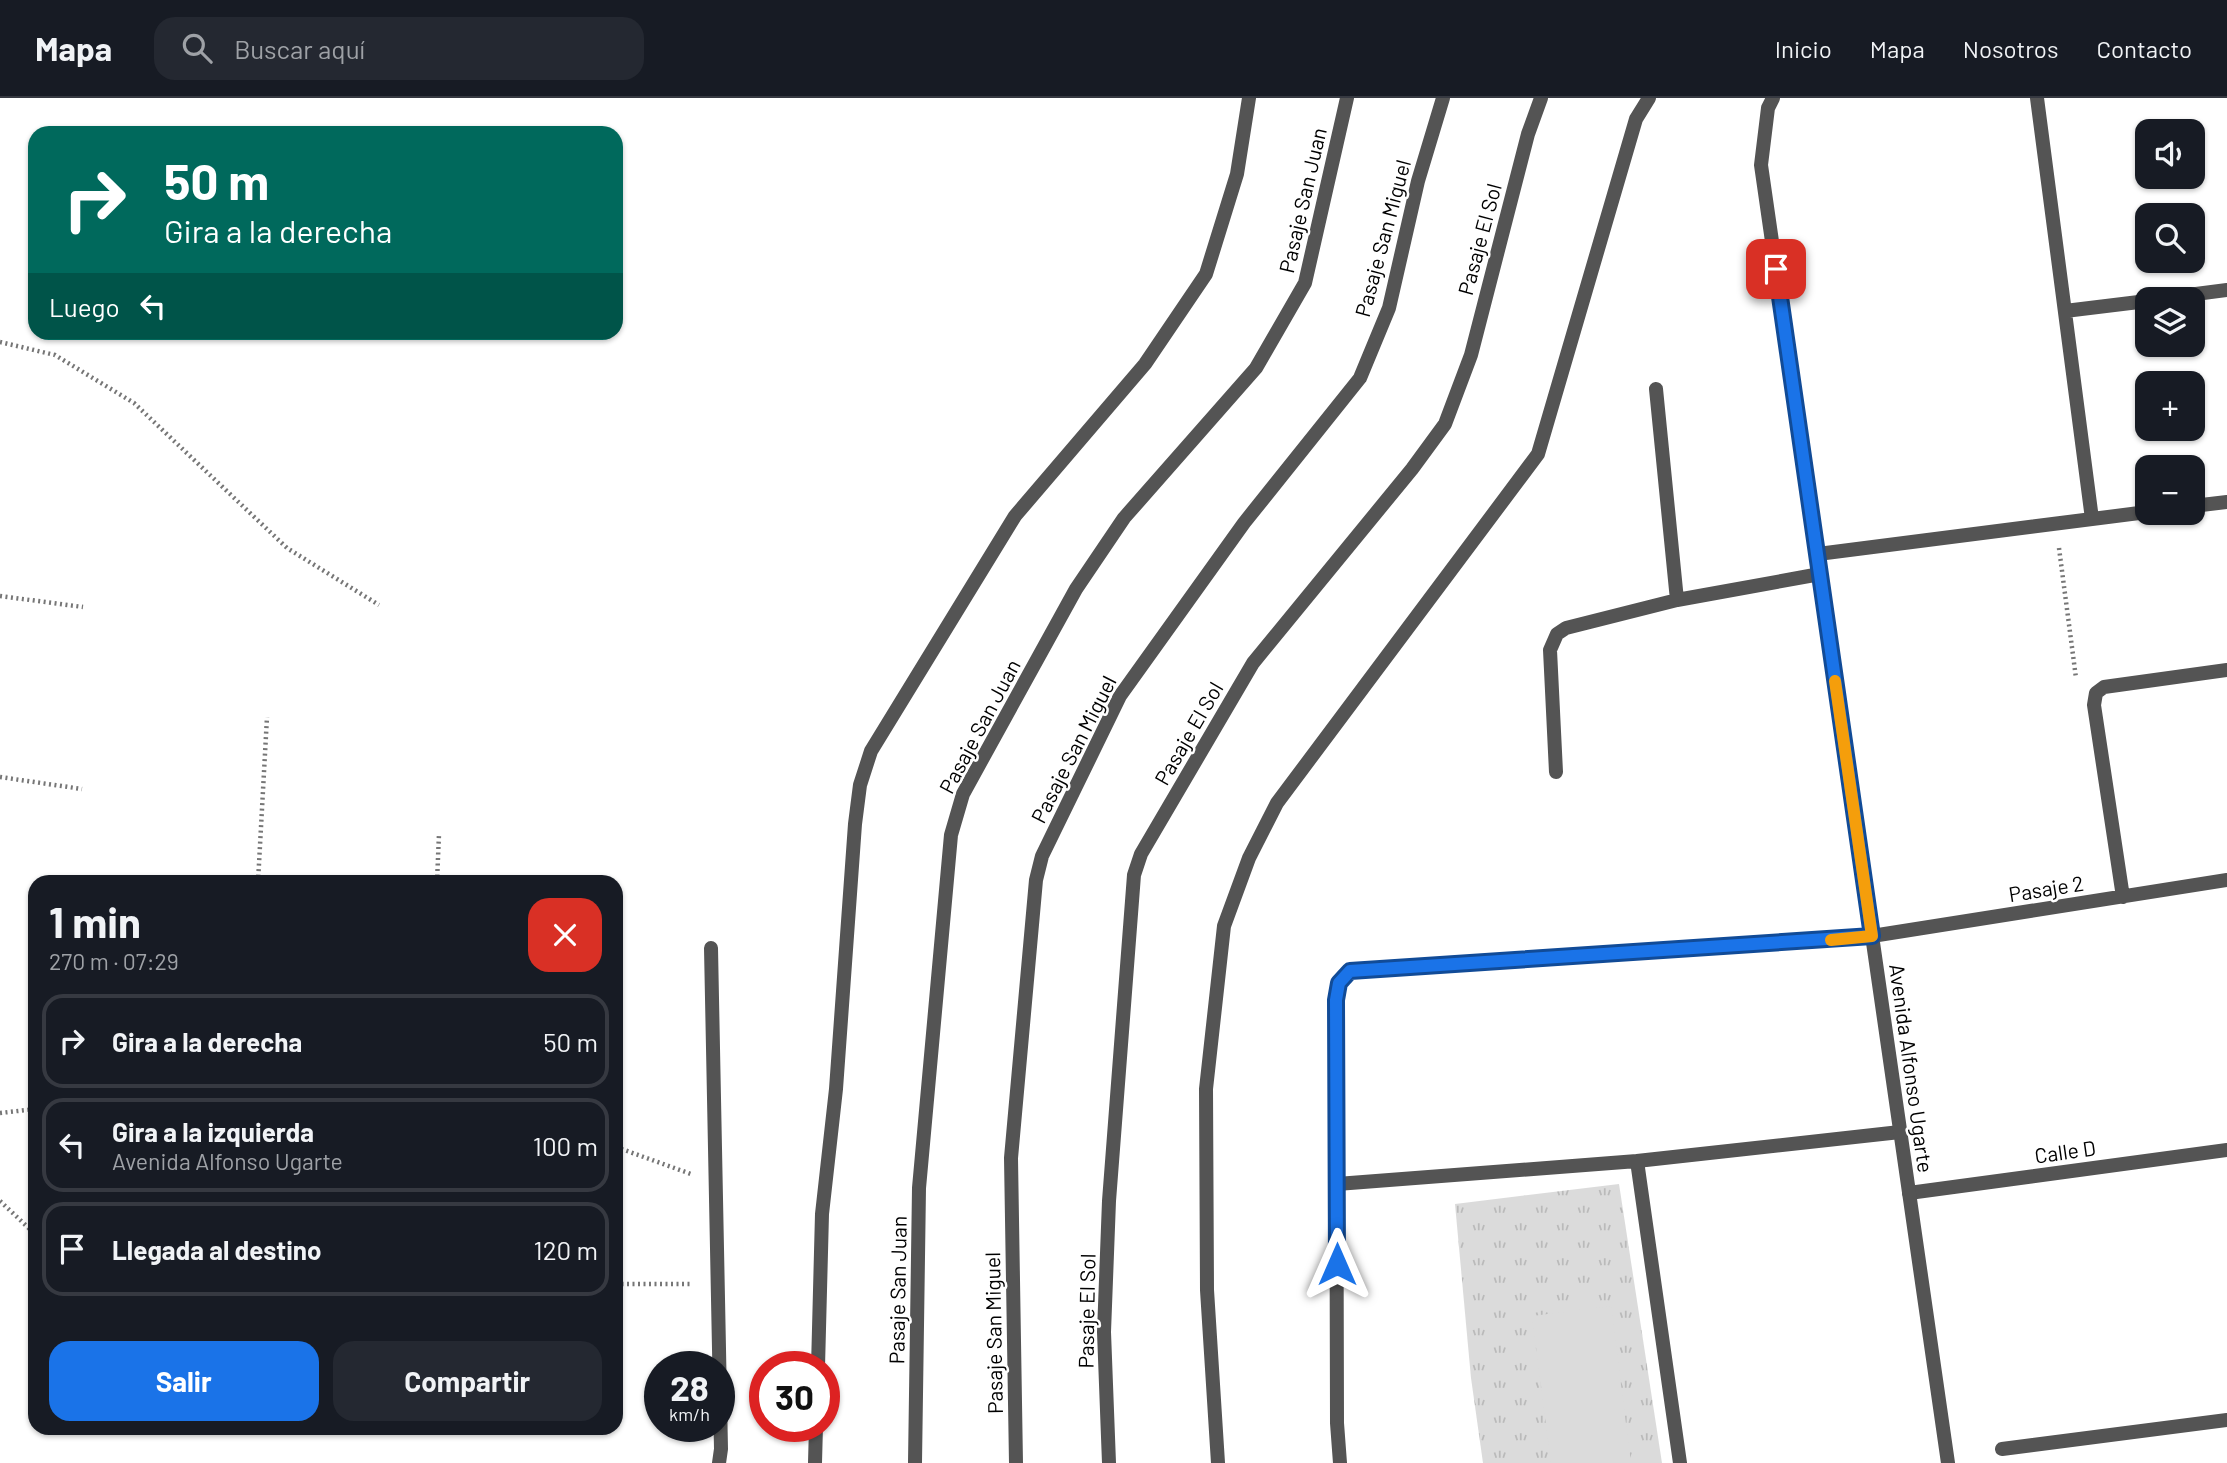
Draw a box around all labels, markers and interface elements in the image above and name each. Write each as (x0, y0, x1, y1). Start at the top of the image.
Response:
search box (154, 17, 644, 80)
text: Mapa (35, 28, 112, 68)
icon: search (178, 29, 216, 67)
text: Buscar aquí (234, 33, 365, 64)
text: Inicio (1775, 34, 1832, 63)
text: Mapa (1870, 34, 1925, 63)
text: Nosotros (1963, 34, 2059, 63)
text: Contacto (2097, 34, 2192, 63)
map controls (2135, 119, 2205, 525)
button: sound (2135, 119, 2205, 189)
street label: Pasaje San Juan (1273, 125, 1331, 275)
text: 50 m (164, 151, 269, 210)
icon: right (49, 154, 140, 245)
street label: Pasaje San Miguel (1349, 157, 1415, 319)
street label: Pasaje El Sol (1452, 180, 1506, 298)
button: search (2135, 203, 2205, 273)
text: Gira a la derecha (164, 211, 392, 249)
pin (1746, 239, 1806, 299)
icon: arrive (1757, 250, 1795, 288)
icon: left (134, 287, 172, 325)
button: layers (2135, 287, 2205, 357)
text: Luego (49, 291, 120, 322)
button: + (2135, 371, 2205, 441)
button: − (2135, 455, 2205, 525)
street label: Pasaje San Juan (933, 655, 1025, 797)
street label: Pasaje San Miguel (1025, 671, 1121, 827)
street label: Pasaje El Sol (1148, 677, 1228, 789)
street label: Pasaje 2 (2007, 870, 2085, 906)
text: 1 min (49, 896, 141, 946)
button: close (528, 898, 602, 972)
text: 270 m · 07:29 (49, 947, 179, 975)
street label: Avenida Alfonso Ugarte (1885, 962, 1939, 1174)
icon: right (53, 1022, 91, 1060)
text: Gira a la derecha (112, 1026, 302, 1057)
text: 50 m (543, 1026, 598, 1057)
text: Gira a la izquierda (112, 1116, 314, 1147)
icon: left (53, 1126, 91, 1164)
text: 100 m (533, 1130, 598, 1161)
street label: Calle D (2033, 1134, 2097, 1168)
text: Avenida Alfonso Ugarte (112, 1147, 343, 1175)
street label: Pasaje San Juan (883, 1216, 911, 1364)
position arrow (1300, 1227, 1374, 1301)
icon: arrive (53, 1230, 91, 1268)
text: Llegada al destino (112, 1234, 321, 1265)
text: 120 m (534, 1234, 598, 1265)
street label: Pasaje San Miguel (979, 1252, 1007, 1414)
street label: Pasaje El Sol (1073, 1253, 1099, 1369)
button: Salir (49, 1341, 319, 1421)
button: Compartir (333, 1341, 602, 1421)
speed limit sign: 30 (749, 1351, 840, 1442)
text: 28 (670, 1366, 709, 1408)
text: km/h (669, 1403, 710, 1425)

